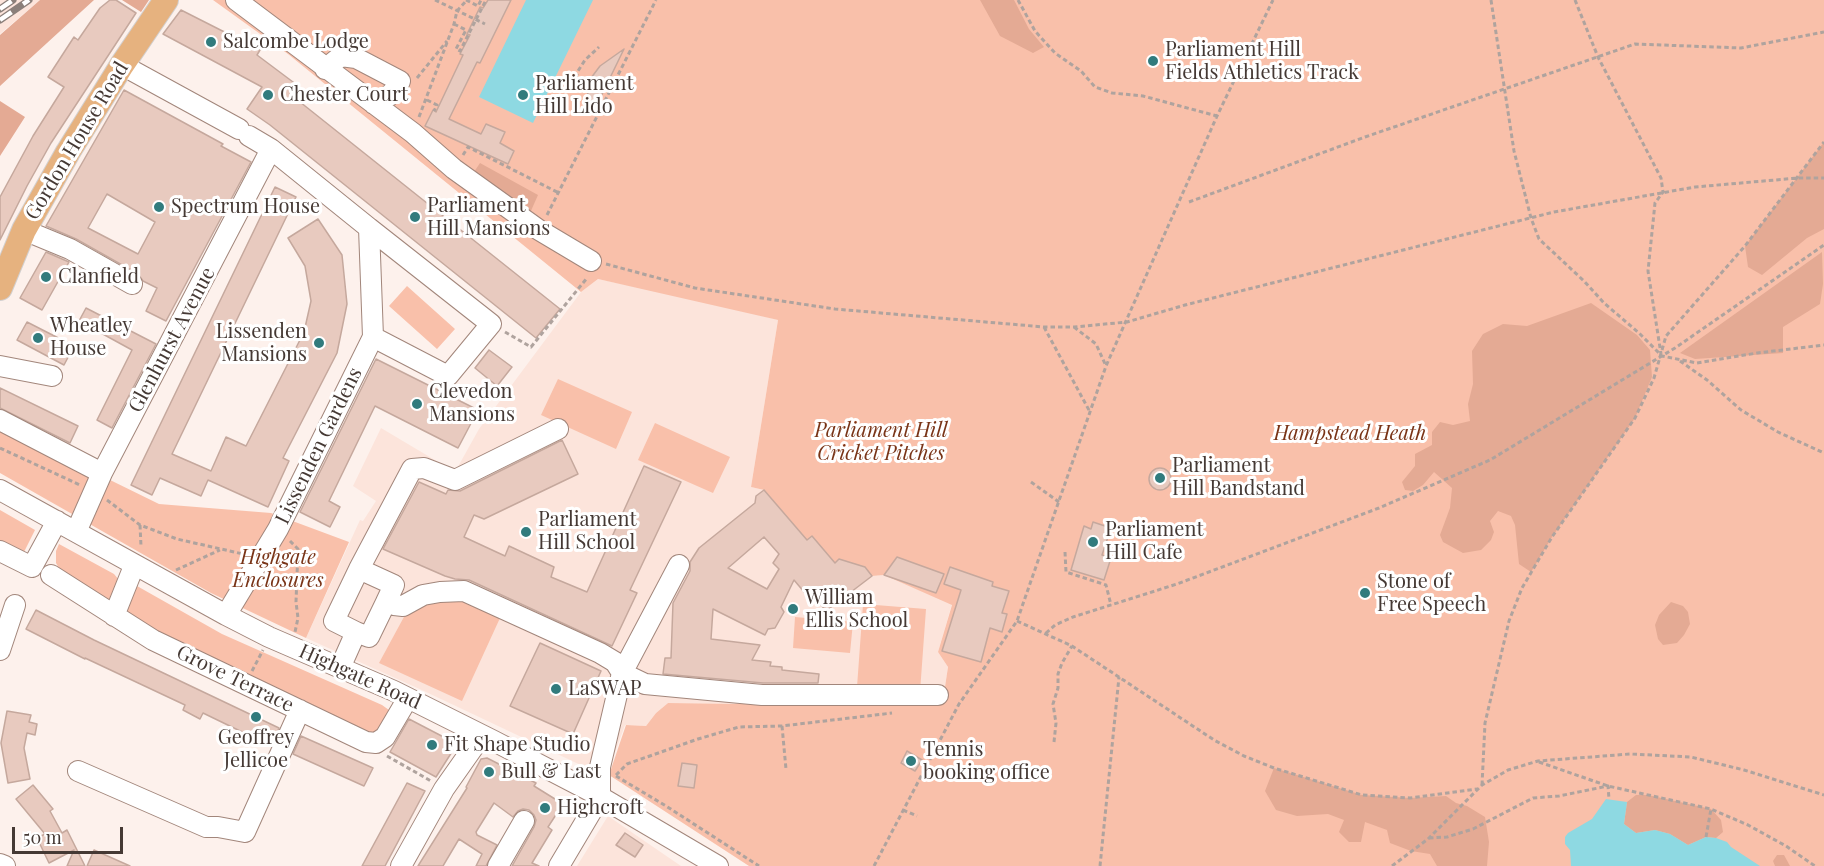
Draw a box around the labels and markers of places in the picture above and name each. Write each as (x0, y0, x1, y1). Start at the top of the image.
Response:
place label: Salcombe Lodge (223, 30, 369, 54)
marker: Salcombe Lodge (204, 35, 218, 49)
place label: Parliament Hill Fields Athletics Track (1165, 38, 1359, 85)
marker: Parliament Hill Fields Athletics Track (1146, 54, 1160, 68)
place label: Parliament Hill Lido (535, 72, 633, 119)
place label: Chester Court (280, 83, 408, 107)
marker: Chester Court (261, 88, 275, 102)
marker: Parliament Hill Lido (516, 88, 530, 102)
place label: Parliament Hill Mansions (427, 194, 550, 241)
place label: Spectrum House (171, 195, 320, 219)
marker: Spectrum House (152, 200, 166, 214)
marker: Parliament Hill Mansions (408, 210, 422, 224)
place label: Clanfield (58, 265, 139, 289)
marker: Clanfield (39, 270, 53, 284)
place label: Wheatley House (50, 314, 132, 361)
place label: Lissenden Mansions (216, 320, 307, 367)
marker: Wheatley House (31, 331, 45, 345)
marker: Lissenden Mansions (312, 336, 326, 350)
place label: Clevedon Mansions (429, 380, 515, 427)
marker: Clevedon Mansions (410, 397, 424, 411)
place label: Parliament Hill Bandstand (1172, 454, 1305, 501)
marker: Parliament Hill Bandstand (1153, 471, 1167, 485)
place label: Parliament Hill School (538, 508, 636, 555)
place label: Parliament Hill Cafe (1105, 518, 1203, 565)
marker: Parliament Hill School (519, 525, 533, 539)
marker: Parliament Hill Cafe (1086, 535, 1100, 549)
place label: Stone of Free Speech (1377, 570, 1486, 617)
place label: William Ellis School (805, 586, 908, 633)
marker: Stone of Free Speech (1358, 586, 1372, 600)
marker: William Ellis School (786, 602, 800, 616)
place label: LaSWAP (568, 677, 641, 701)
marker: LaSWAP (549, 682, 563, 696)
marker: Geoffrey Jellicoe (249, 710, 263, 724)
place label: Geoffrey Jellicoe (218, 726, 294, 773)
place label: Fit Shape Studio (444, 733, 590, 757)
marker: Fit Shape Studio (425, 738, 439, 752)
place label: Tennis booking office (923, 738, 1050, 785)
marker: Tennis booking office (904, 754, 918, 768)
place label: Bull & Last (501, 760, 601, 784)
marker: Bull & Last (482, 765, 496, 779)
place label: Highcroft (557, 796, 643, 820)
marker: Highcroft (538, 801, 552, 815)

